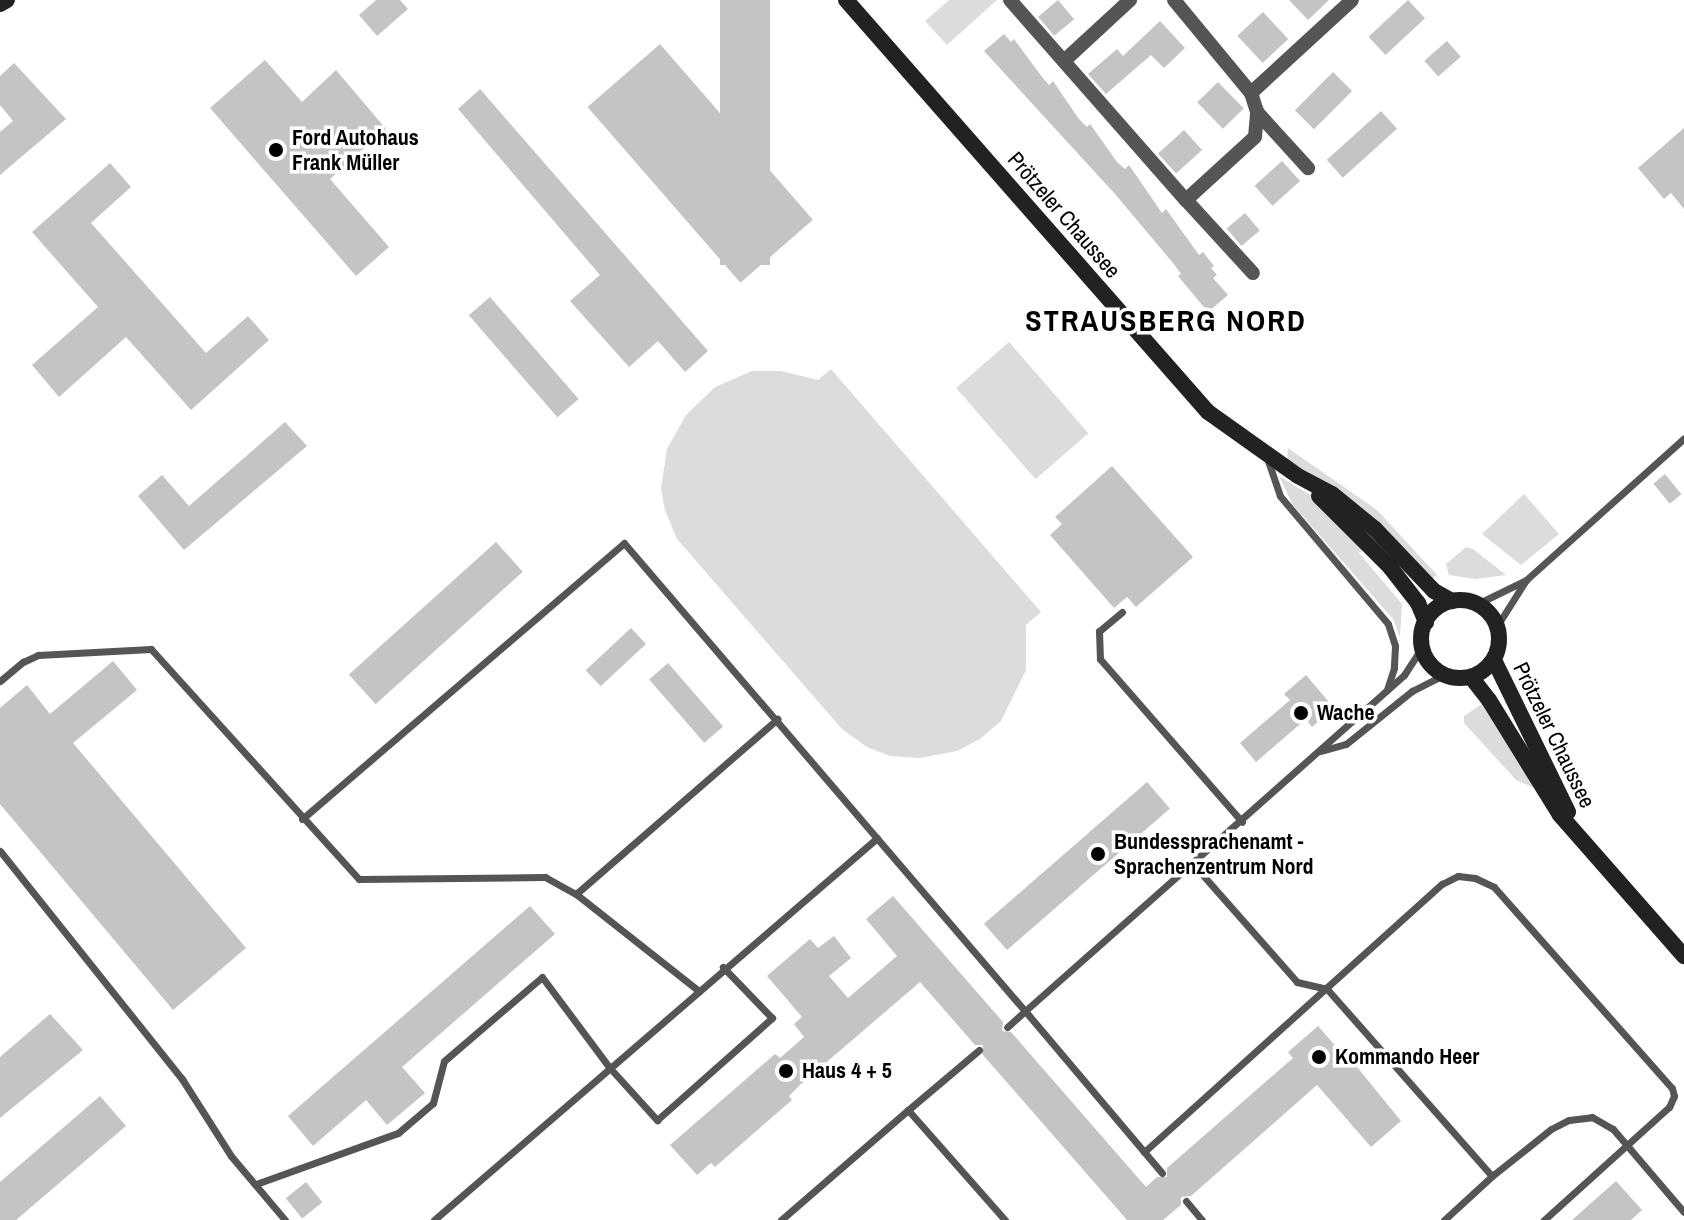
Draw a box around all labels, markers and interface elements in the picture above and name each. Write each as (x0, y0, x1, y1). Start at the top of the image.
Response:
place label: Ford Autohaus Frank Müller (292, 124, 419, 176)
marker: Ford Autohaus Frank Müller (267, 141, 285, 159)
street label: Prötzeler Chaussee (1002, 147, 1126, 283)
district label: STRAUSBERG NORD (1025, 302, 1307, 338)
street label: Prötzeler Chaussee (1507, 658, 1601, 812)
place label: Wache (1317, 700, 1374, 726)
marker: Wache (1292, 704, 1310, 722)
place label: Bundessprachenamt - Sprachenzentrum Nord (1114, 828, 1313, 880)
marker: Bundessprachenamt - Sprachenzentrum Nord (1089, 845, 1107, 863)
place label: Kommando Heer (1335, 1044, 1479, 1070)
marker: Kommando Heer (1310, 1048, 1328, 1066)
place label: Haus 4 + 5 (802, 1058, 892, 1084)
marker: Haus 4 + 5 (777, 1062, 795, 1080)

